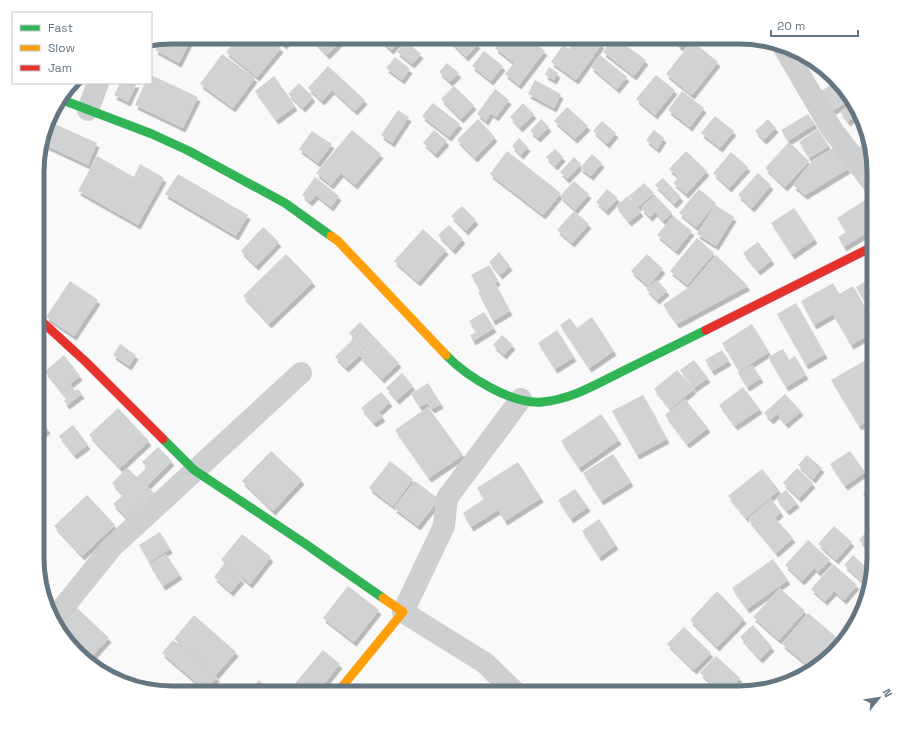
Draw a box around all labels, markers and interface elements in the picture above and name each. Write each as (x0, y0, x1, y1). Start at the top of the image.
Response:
legend (12, 12, 152, 84)
scale bar (771, 12, 858, 38)
text: 20 m (777, 18, 805, 34)
text: Fast (48, 20, 73, 36)
text: Slow (48, 40, 75, 56)
text: Jam (48, 60, 72, 76)
north arrow (859, 678, 899, 718)
text: N (880, 686, 896, 700)

